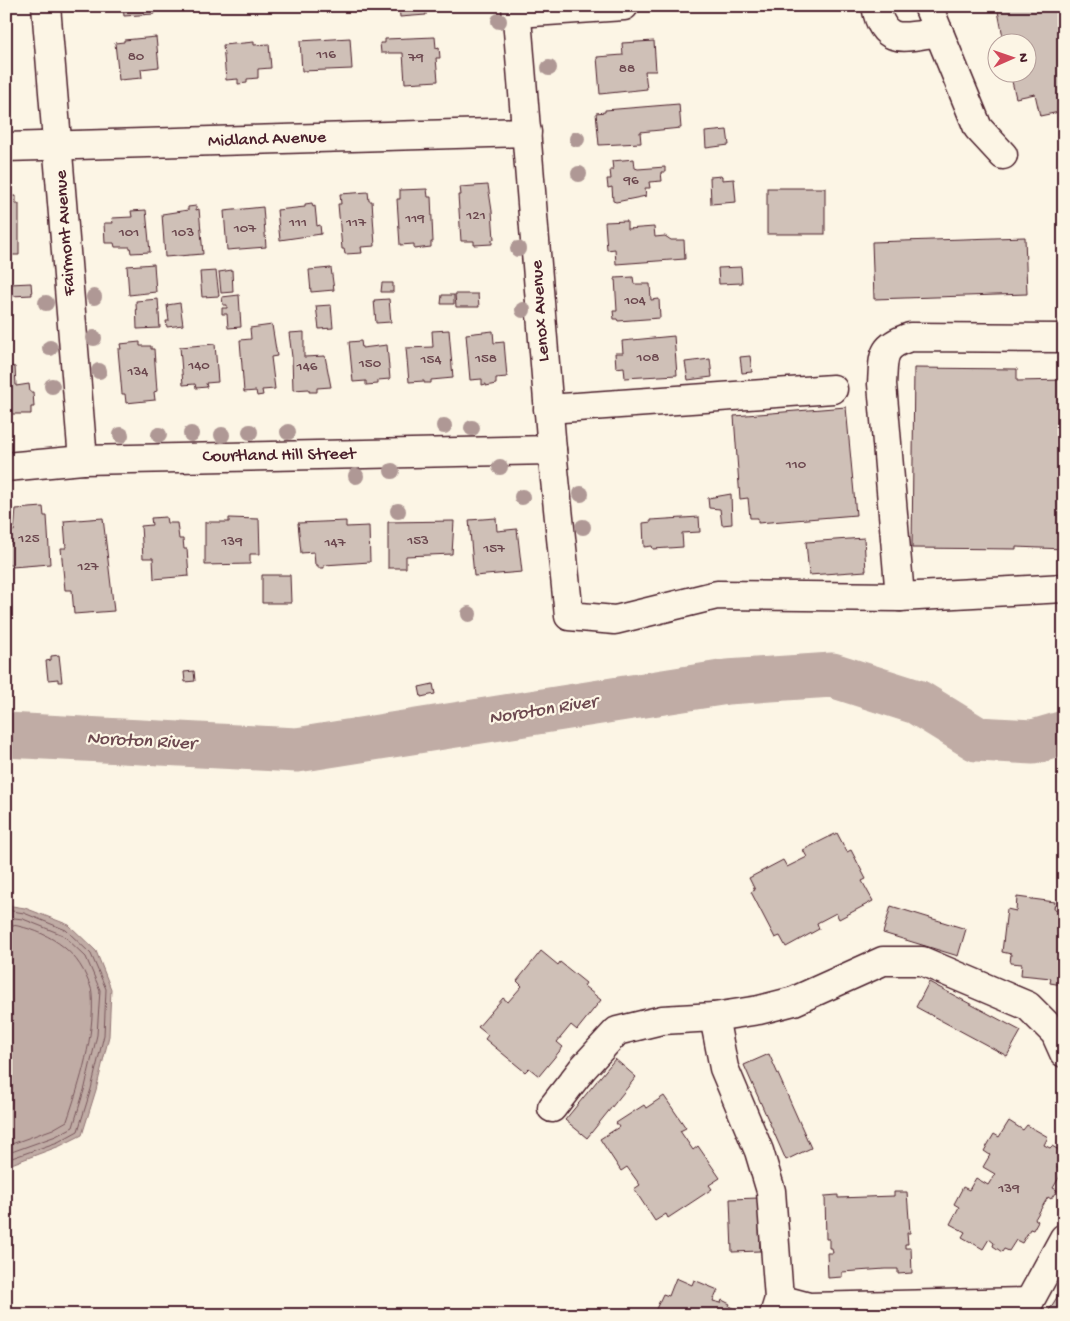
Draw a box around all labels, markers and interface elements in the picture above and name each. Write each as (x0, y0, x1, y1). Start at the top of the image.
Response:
north arrow (988, 32, 1038, 82)
house number: 116 (315, 46, 336, 64)
house number: 80 (128, 48, 145, 66)
house number: 79 (407, 49, 424, 67)
text: N (1014, 53, 1031, 62)
house number: 88 (619, 60, 635, 78)
street label: Midland Avenue (207, 127, 327, 153)
street label: Fairmont Avenue (51, 169, 81, 298)
house number: 96 (622, 172, 639, 190)
house number: 121 (465, 207, 486, 225)
house number: 119 (404, 210, 425, 228)
house number: 111 (288, 214, 307, 232)
house number: 117 (345, 214, 367, 232)
house number: 107 (233, 220, 257, 238)
house number: 101 (118, 224, 139, 242)
house number: 103 (171, 224, 194, 242)
street label: Lenox Avenue (527, 259, 555, 362)
house number: 104 (623, 292, 646, 310)
house number: 108 (636, 349, 659, 367)
house number: 158 (474, 350, 497, 368)
house number: 154 (419, 351, 442, 369)
house number: 150 (358, 355, 382, 373)
house number: 140 (187, 357, 210, 375)
house number: 146 (296, 358, 318, 376)
house number: 134 (127, 363, 148, 381)
street label: Courtland Hill Street (202, 444, 357, 468)
house number: 110 (785, 456, 807, 474)
house number: 125 (17, 530, 40, 548)
house number: 153 (406, 532, 429, 550)
house number: 139 (220, 533, 243, 551)
house number: 147 (324, 534, 347, 552)
house number: 157 (482, 540, 506, 558)
house number: 127 (76, 558, 100, 576)
water label: Noroton River (487, 690, 603, 731)
water label: Noroton River (86, 728, 200, 757)
house number: 139 (997, 1180, 1020, 1198)

